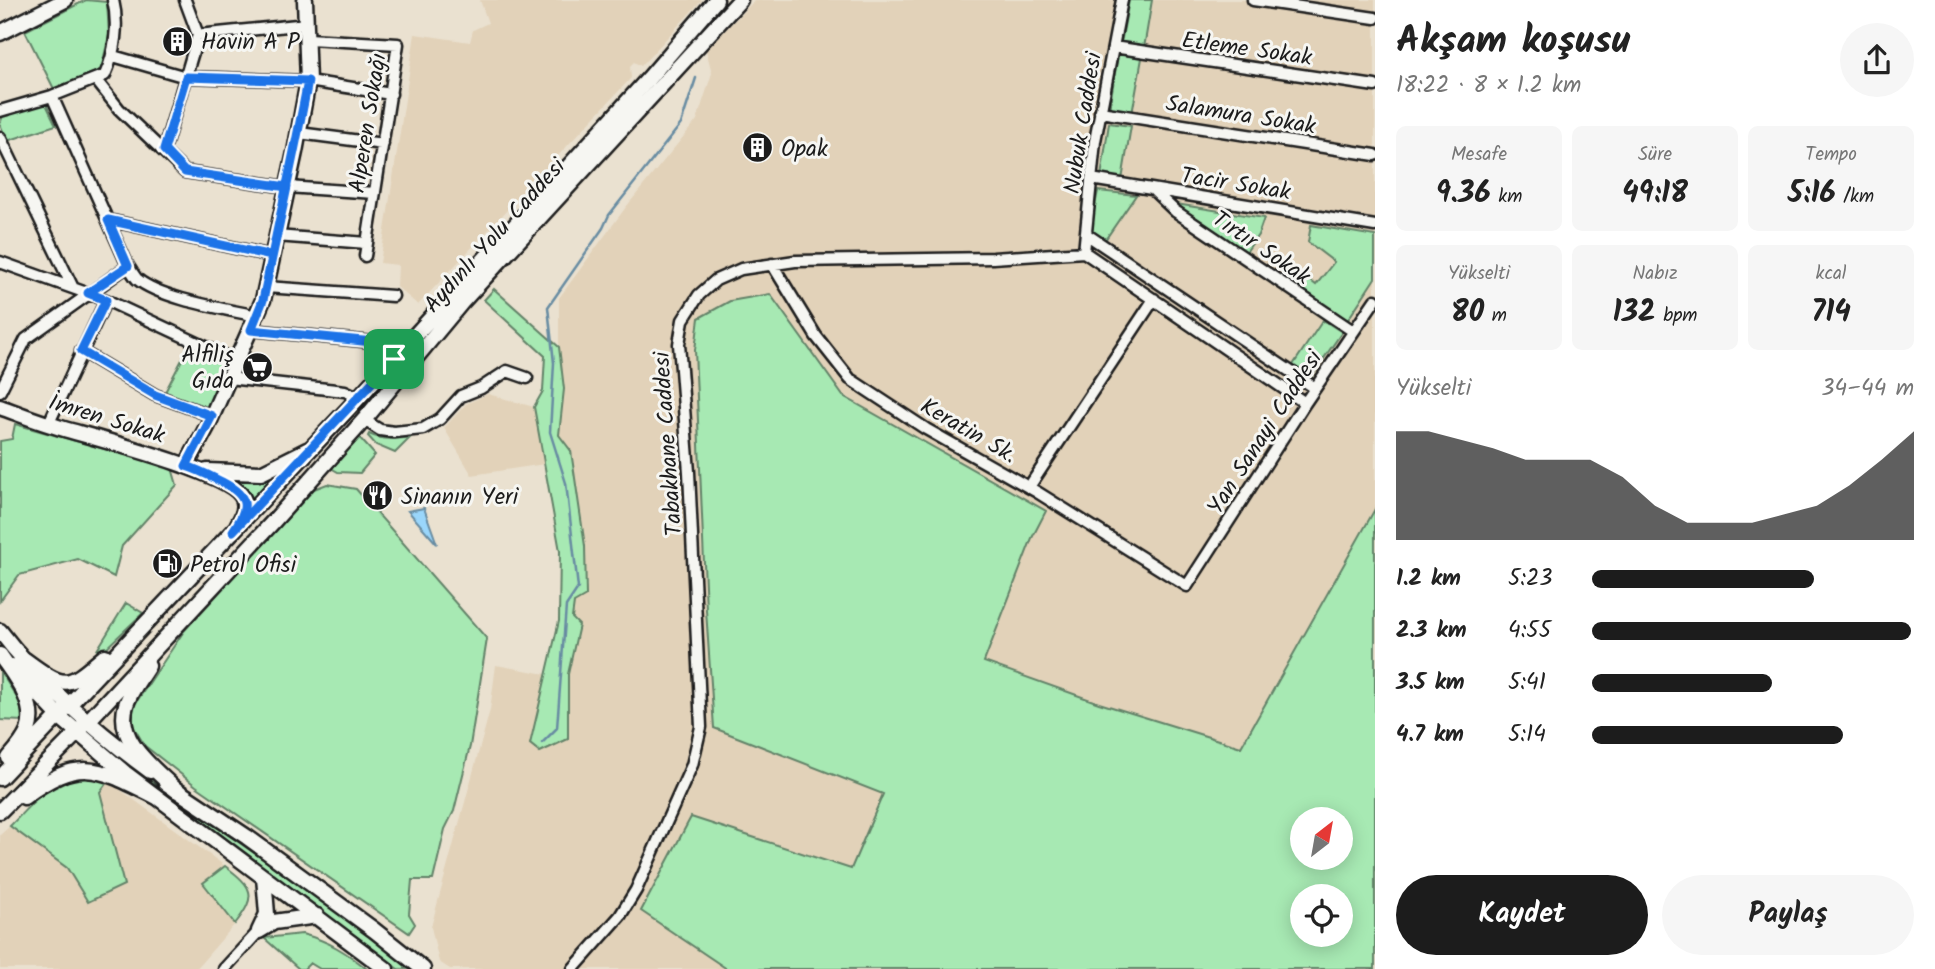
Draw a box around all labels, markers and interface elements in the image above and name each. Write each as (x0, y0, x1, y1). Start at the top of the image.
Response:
text: Akşam koşusu (1396, 12, 1630, 72)
street label: Etleme Sokak (1179, 23, 1314, 77)
button: share (1840, 23, 1914, 97)
building icon: Havin A P (161, 24, 195, 58)
place label: Havin A P (201, 25, 300, 61)
street label: Nubuk Caddesi (1055, 48, 1113, 197)
street label: Alperen Sokağı (340, 51, 398, 196)
text: 18:22 · 8 × 1.2 km (1396, 68, 1581, 104)
street label: Salamura Sokak (1163, 86, 1318, 146)
building icon: Opak (741, 131, 775, 165)
place label: Opak (781, 132, 828, 168)
text: Mesafe (1451, 140, 1507, 170)
text: Süre (1638, 140, 1672, 170)
text: Tempo (1805, 140, 1857, 170)
street label: Aydınlı Yolu Caddesi (416, 150, 576, 322)
street label: Tacir Sokak (1178, 159, 1293, 211)
text: 9.36 (1436, 170, 1491, 218)
text: 49:18 (1622, 170, 1688, 218)
text: 5:16 (1788, 170, 1836, 218)
text: km (1491, 182, 1522, 212)
text: /km (1836, 182, 1874, 212)
street label: Tırtır Sokak (1204, 202, 1318, 295)
text: Yükselti (1448, 259, 1510, 289)
text: Nabız (1632, 259, 1678, 289)
text: kcal (1816, 259, 1846, 289)
text: 80 (1451, 289, 1484, 337)
text: 132 (1613, 289, 1656, 337)
text: 714 (1811, 289, 1851, 337)
text: m (1484, 301, 1507, 331)
text: bpm (1656, 301, 1697, 331)
pin (364, 329, 424, 389)
place label: Alfiliş Gıda (181, 338, 234, 400)
icon: arrive (375, 340, 413, 378)
street label: Yan Sanayi Caddesi (1199, 342, 1333, 523)
street label: Tabakhane Caddesi (644, 349, 693, 537)
supermarket icon: Alfiliş Gıda (240, 350, 274, 384)
text: Yükselti (1396, 371, 1471, 407)
text: 34–44 m (1821, 371, 1914, 407)
street label: İmren Sokak (44, 385, 169, 455)
street label: Keratin Sk. (913, 389, 1023, 474)
restaurant icon: Sinanın Yeri (361, 479, 395, 513)
place label: Sinanın Yeri (401, 480, 520, 516)
fuel station icon: Petrol Ofisi (150, 547, 184, 581)
place label: Petrol Ofisi (190, 548, 298, 584)
text: 1.2 km (1396, 561, 1461, 597)
text: 5:23 (1508, 561, 1553, 597)
text: 2.3 km (1396, 613, 1466, 649)
text: 4:55 (1508, 613, 1551, 649)
text: 3.5 km (1396, 665, 1465, 701)
text: 5:41 (1508, 665, 1546, 701)
text: 4.7 km (1396, 717, 1464, 753)
text: 5:14 (1508, 717, 1546, 753)
north arrow (1290, 807, 1353, 870)
map controls (1290, 807, 1353, 947)
button: Kaydet (1396, 875, 1648, 955)
button: Paylaş (1662, 875, 1914, 955)
button: locate (1290, 884, 1353, 947)

